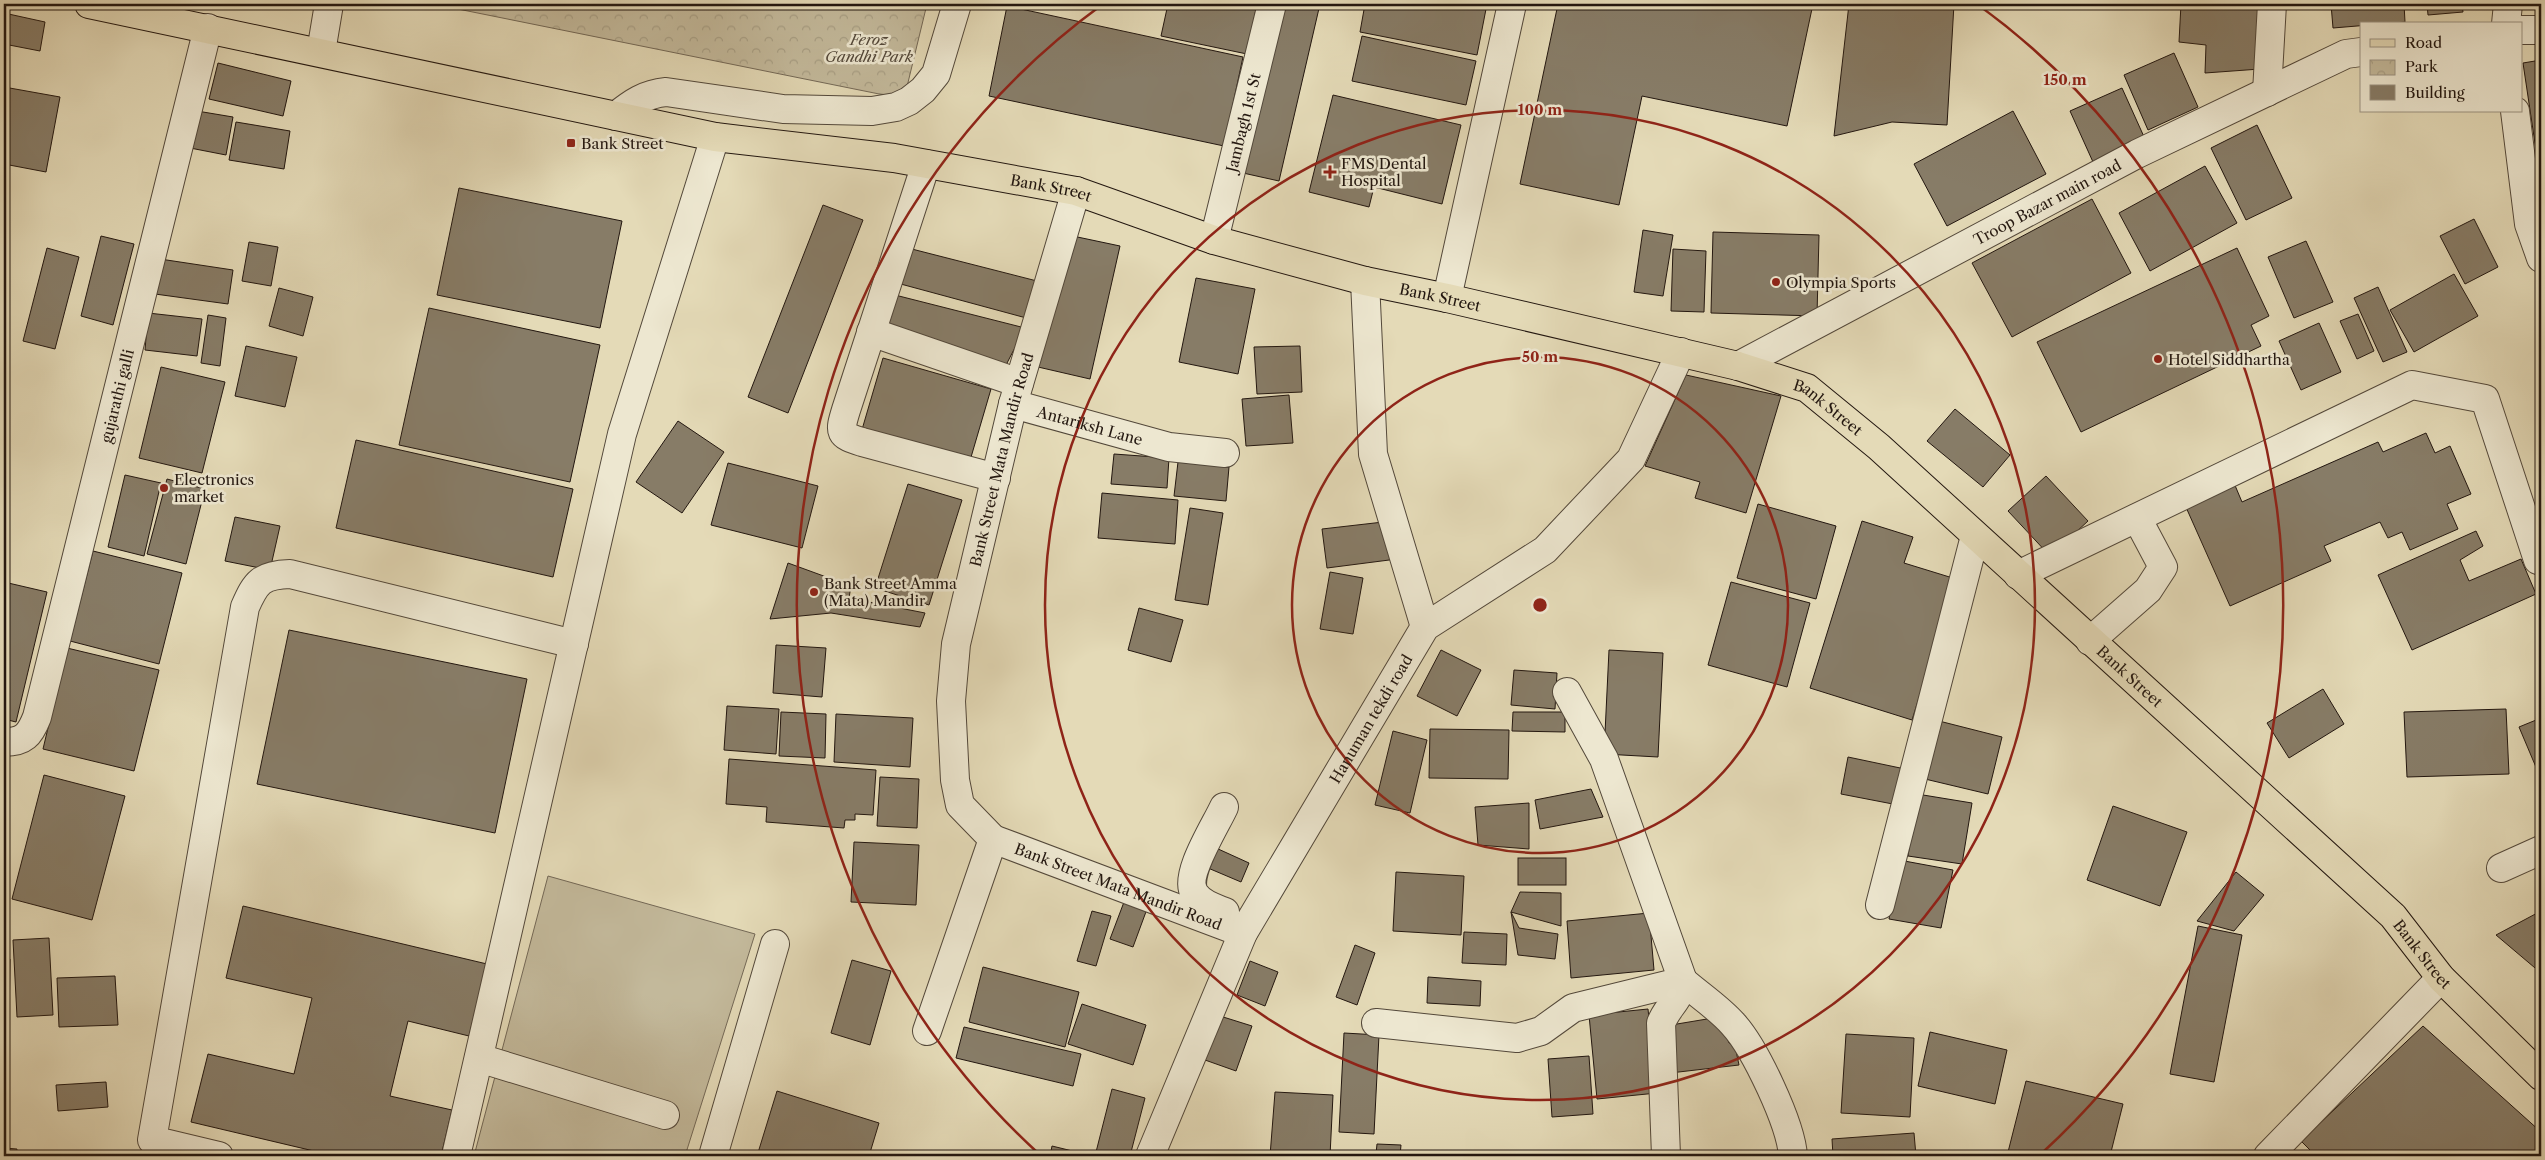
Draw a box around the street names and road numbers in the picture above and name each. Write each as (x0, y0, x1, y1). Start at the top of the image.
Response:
street label: Jambagh 1st St (1221, 70, 1264, 176)
street label: Troop Bazar main road (1970, 155, 2124, 249)
street label: Bank Street (1009, 170, 1095, 206)
street label: Bank Street (1398, 279, 1483, 315)
street label: gujarathi galli (96, 347, 138, 445)
street label: Bank Street Mata Mandir Road (965, 350, 1037, 569)
street label: Bank Street (1791, 375, 1867, 440)
street label: Antariksh Lane (1034, 401, 1145, 449)
street label: Bank Street (2093, 641, 2168, 711)
street label: Hanuman tekdi road (1325, 651, 1416, 786)
street label: Bank Street Mata Mandir Road (1012, 839, 1225, 934)
street label: Bank Street (2390, 915, 2456, 993)

